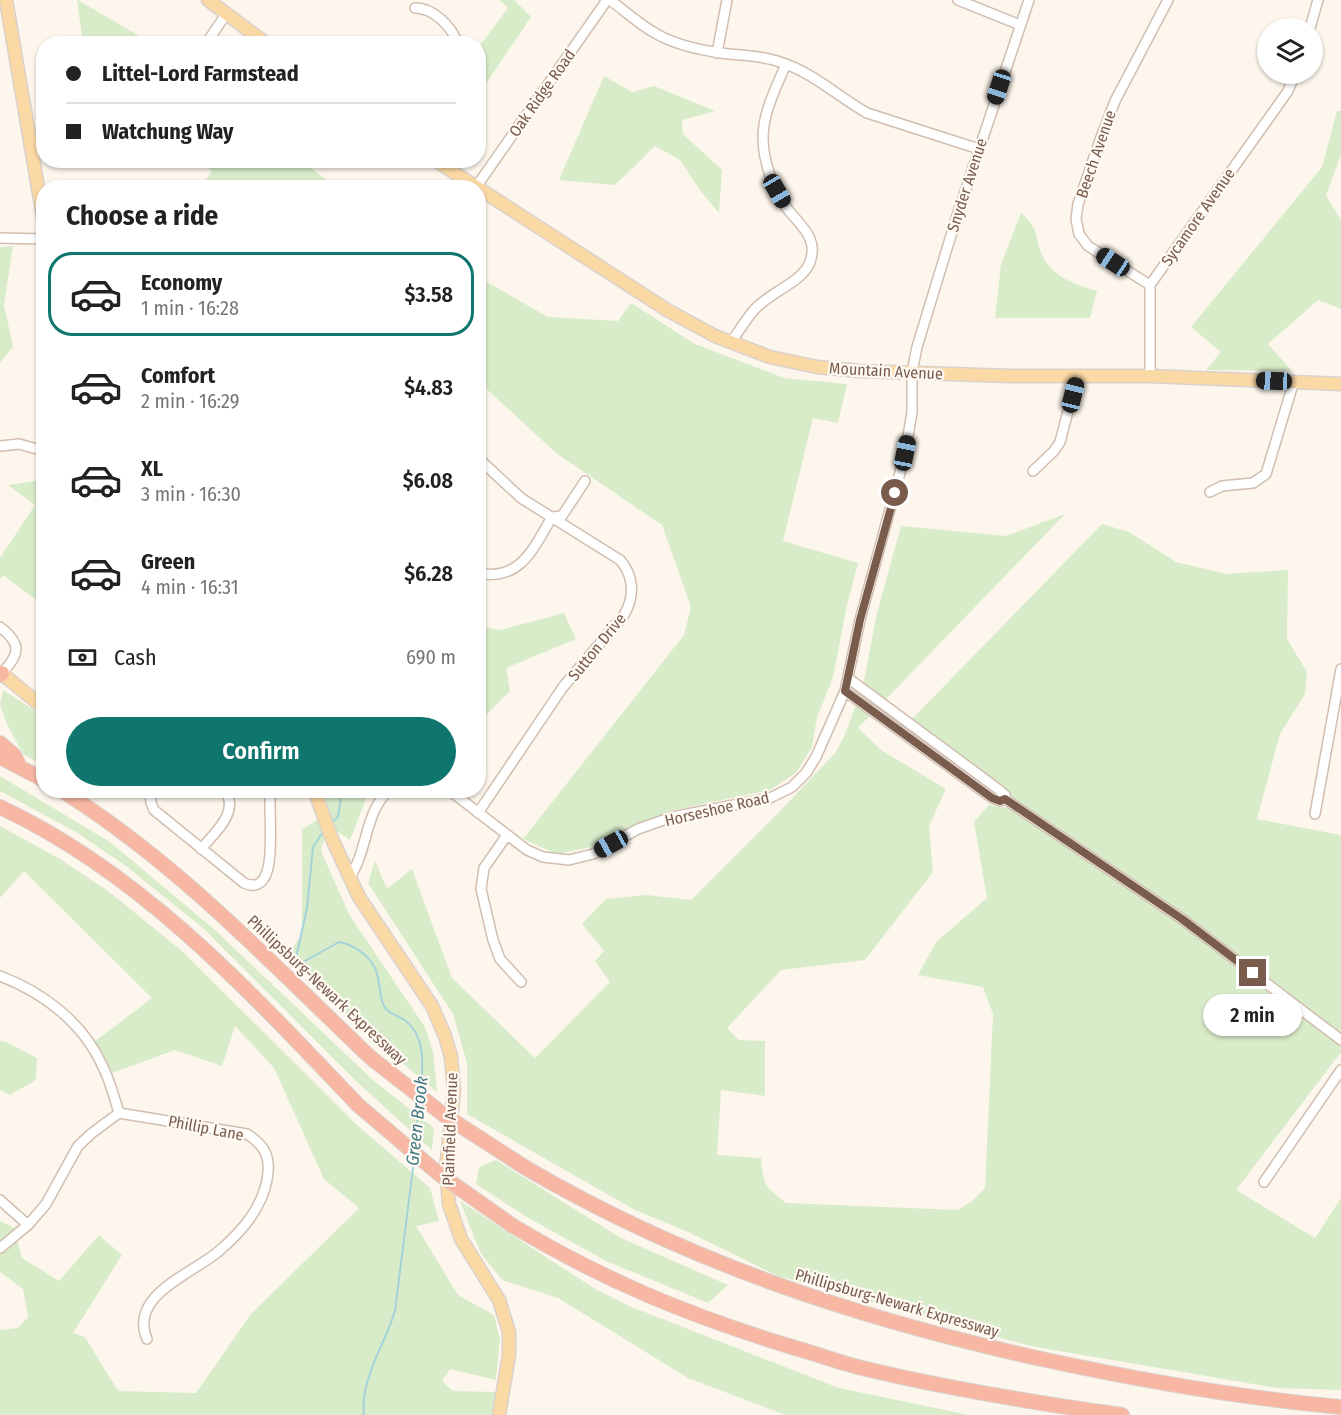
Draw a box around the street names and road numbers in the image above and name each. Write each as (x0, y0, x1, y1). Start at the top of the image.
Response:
street label: Oak Ridge Road (505, 46, 579, 140)
street label: Beech Avenue (1072, 107, 1120, 200)
street label: Snyder Avenue (943, 136, 991, 234)
street label: Sycamore Avenue (1157, 164, 1239, 270)
street label: Mountain Avenue (829, 359, 943, 383)
street label: Sutton Drive (564, 609, 630, 684)
street label: Horseshoe Road (663, 788, 771, 830)
street label: Phillipsburg-Newark Expressway (243, 911, 411, 1069)
street label: Plainfield Avenue (439, 1072, 461, 1186)
street label: Phillip Lane (167, 1111, 245, 1145)
street label: Phillipsburg-Newark Expressway (793, 1265, 1002, 1341)

